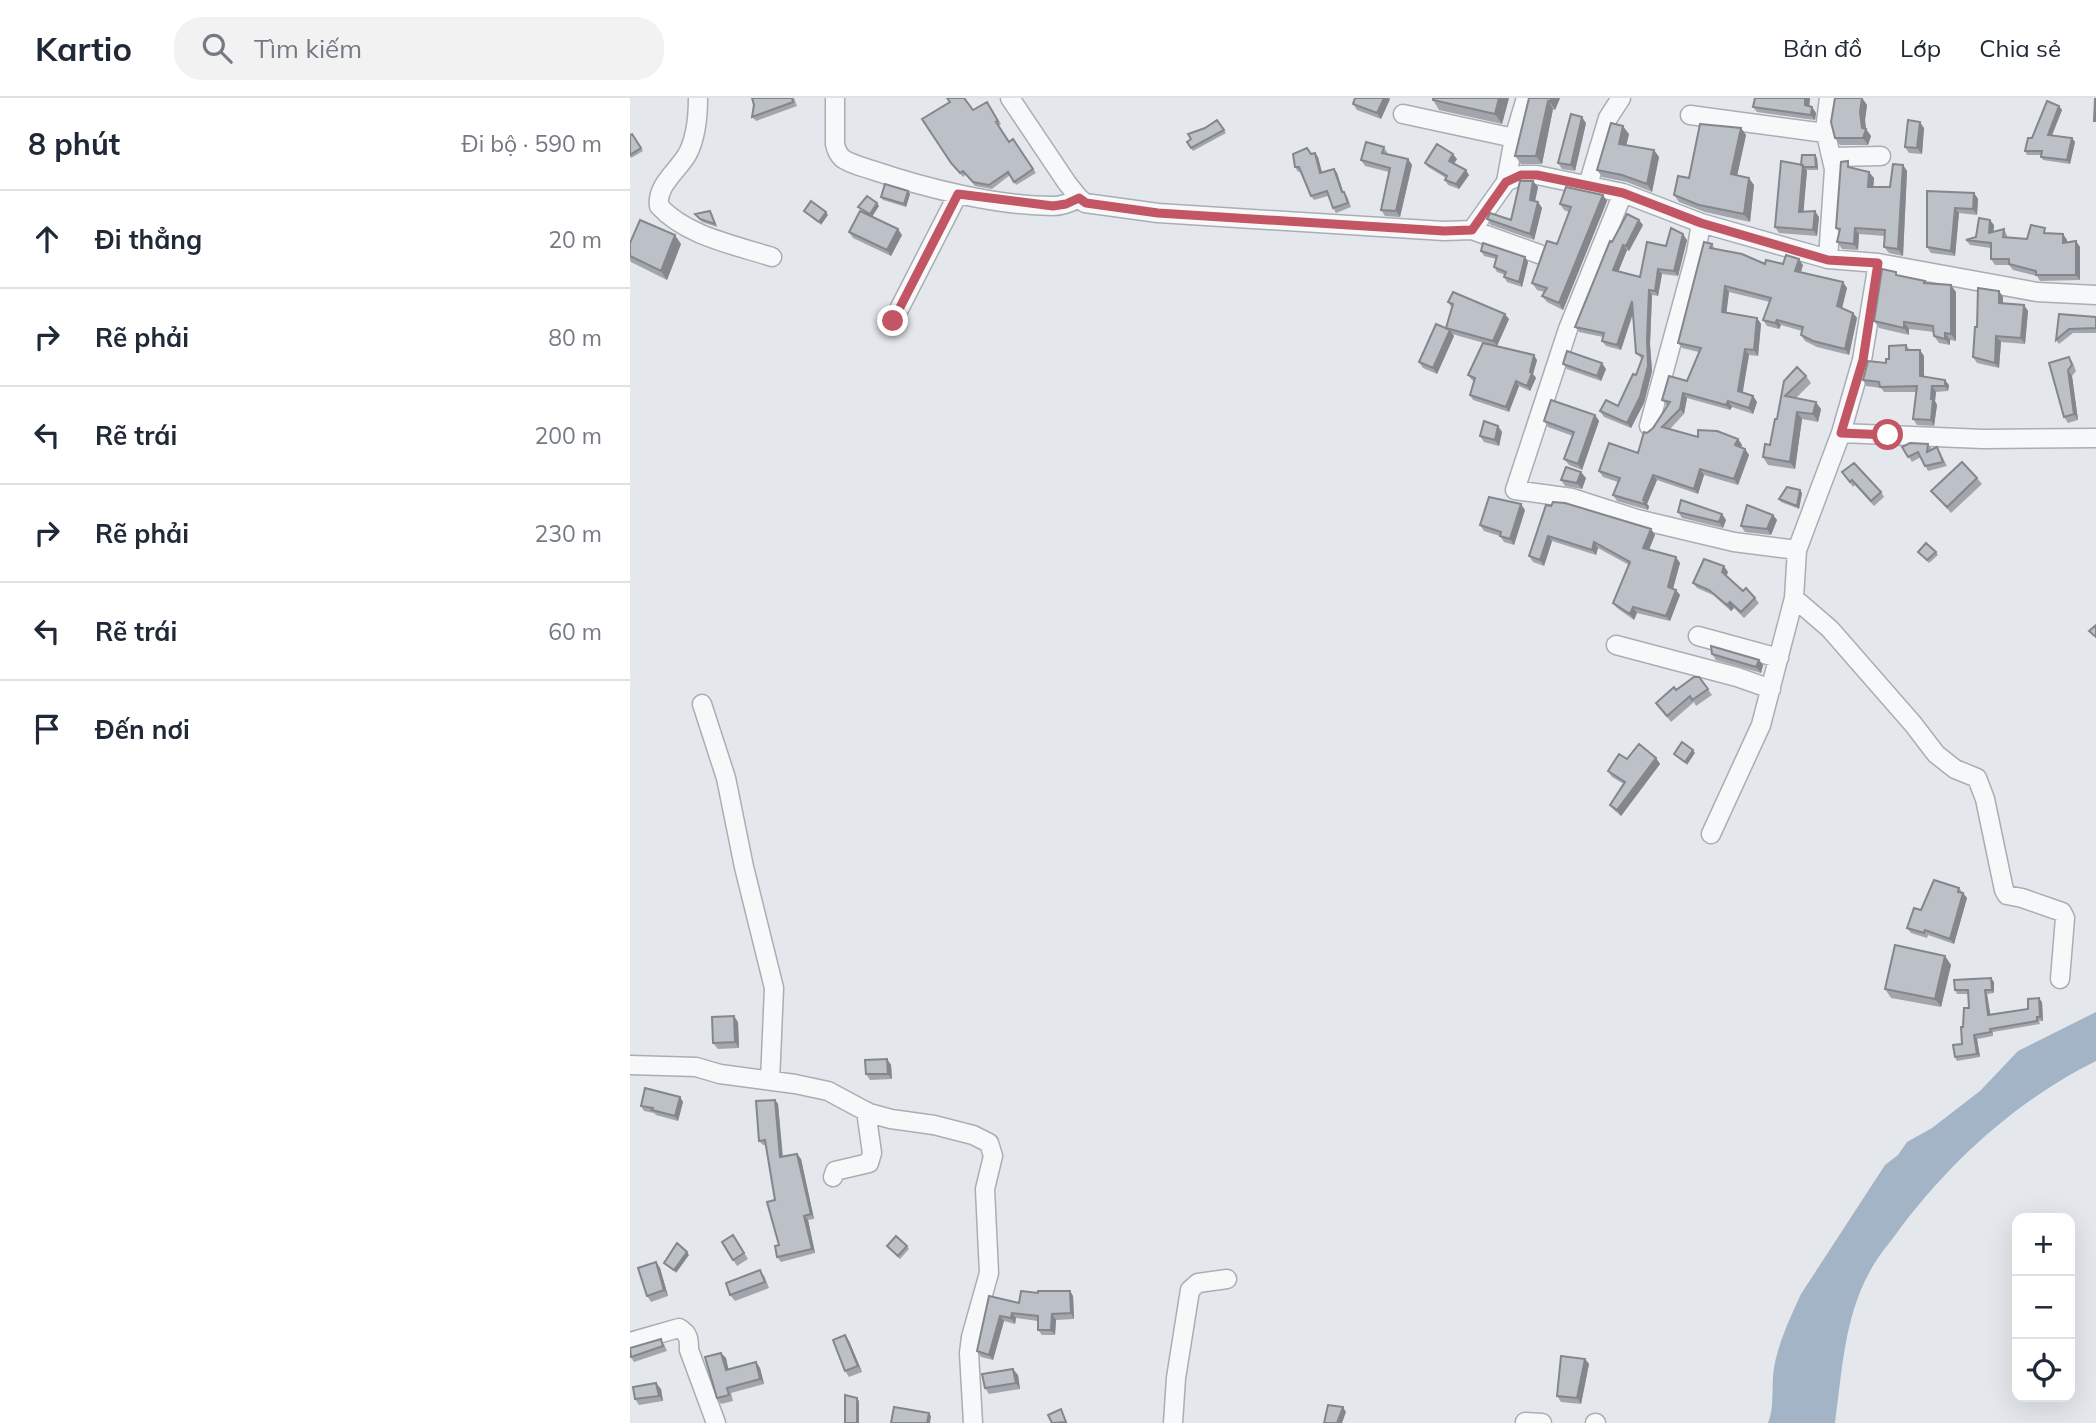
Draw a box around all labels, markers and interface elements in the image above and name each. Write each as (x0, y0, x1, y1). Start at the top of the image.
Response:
search box (174, 17, 664, 80)
text: Kartio (35, 28, 132, 69)
icon: search (198, 29, 236, 67)
text: Tìm kiếm (254, 32, 362, 65)
text: Bản đồ (1783, 33, 1862, 63)
text: Lớp (1900, 33, 1941, 63)
text: Chia sẻ (1979, 33, 2061, 63)
text: 8 phút (28, 125, 120, 163)
text: Đi bộ · 590 m (461, 129, 602, 158)
icon: ahead (28, 220, 66, 258)
text: Đi thẳng (95, 223, 202, 256)
text: 20 m (548, 225, 602, 254)
route end (877, 305, 908, 336)
icon: right (28, 318, 66, 356)
text: Rẽ phải (95, 321, 189, 354)
text: 80 m (548, 323, 602, 352)
icon: left (28, 416, 66, 454)
text: Rẽ trái (95, 419, 177, 452)
route start (1872, 419, 1903, 450)
text: 200 m (534, 421, 602, 450)
icon: right (28, 514, 66, 552)
text: Rẽ phải (95, 517, 189, 550)
text: 230 m (534, 519, 602, 548)
icon: left (28, 612, 66, 650)
text: Rẽ trái (95, 615, 177, 648)
text: 60 m (548, 617, 602, 646)
icon: arrive (28, 710, 66, 748)
text: Đến nơi (95, 713, 190, 746)
map controls (2012, 1213, 2075, 1402)
button: + (2012, 1213, 2075, 1276)
button: − (2012, 1276, 2075, 1339)
button: locate (2012, 1339, 2075, 1402)

